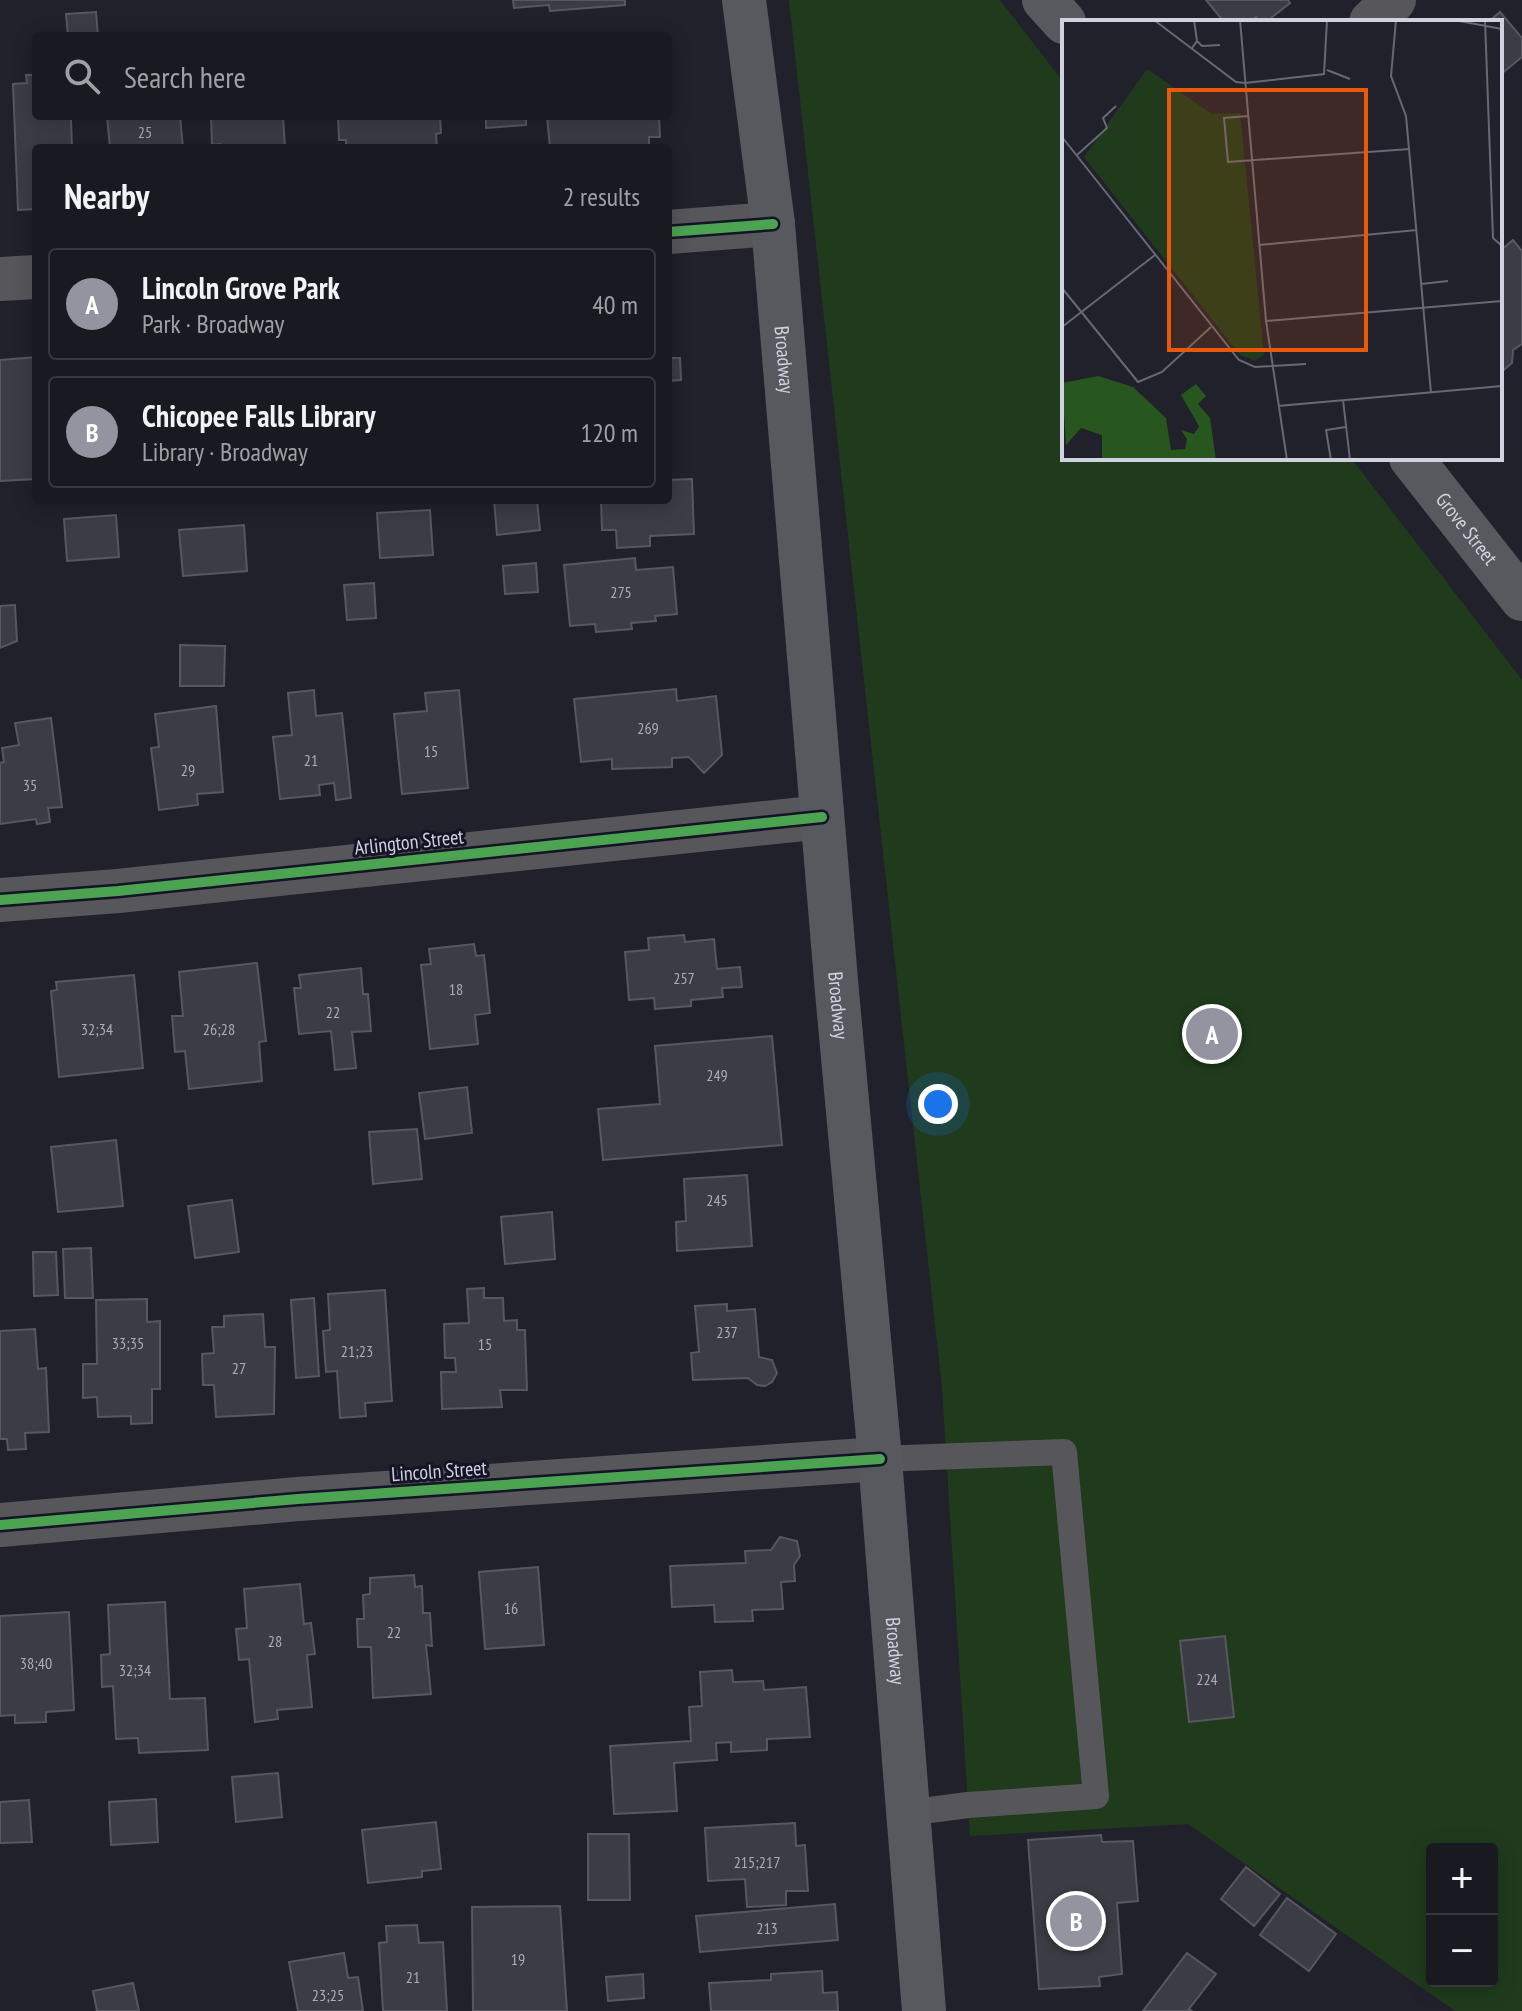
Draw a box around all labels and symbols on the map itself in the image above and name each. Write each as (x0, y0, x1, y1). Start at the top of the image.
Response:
inset map (1062, 20, 1502, 460)
house number: 25 (138, 122, 152, 142)
street label: Broadway (769, 325, 800, 395)
street label: Grove Street (1430, 487, 1504, 571)
house number: 275 (610, 582, 632, 602)
house number: 269 (637, 718, 659, 738)
house number: 15 (424, 741, 438, 761)
house number: 21 (304, 750, 318, 770)
house number: 29 (181, 760, 195, 780)
house number: 35 (23, 775, 37, 795)
street label: Arlington Street (353, 823, 465, 861)
house number: 257 (673, 968, 695, 988)
street label: Broadway (822, 971, 854, 1041)
house number: 18 (449, 979, 463, 999)
house number: 22 (326, 1002, 340, 1022)
pin: A (1186, 1004, 1238, 1064)
house number: 32;34 (81, 1019, 113, 1039)
house number: 26;28 (203, 1019, 235, 1039)
house number: 249 (706, 1065, 728, 1085)
your location (918, 1084, 958, 1124)
house number: 245 (706, 1190, 728, 1210)
house number: 237 (716, 1322, 738, 1342)
house number: 33;35 (112, 1333, 144, 1353)
house number: 15 (478, 1334, 492, 1354)
house number: 21;23 (341, 1341, 373, 1361)
house number: 27 (232, 1358, 246, 1378)
street label: Lincoln Street (390, 1455, 488, 1487)
house number: 16 (504, 1598, 518, 1618)
street label: Broadway (880, 1616, 911, 1686)
house number: 22 (387, 1622, 401, 1642)
house number: 28 (268, 1631, 282, 1651)
house number: 38;40 (20, 1653, 52, 1673)
house number: 32;34 (119, 1660, 151, 1680)
house number: 224 (1196, 1669, 1218, 1689)
house number: 215;217 (734, 1852, 780, 1872)
pin: B (1050, 1891, 1102, 1951)
house number: 213 (756, 1918, 778, 1938)
house number: 19 (511, 1949, 525, 1969)
house number: 21 (406, 1967, 420, 1987)
house number: 23;25 (312, 1985, 344, 2005)

